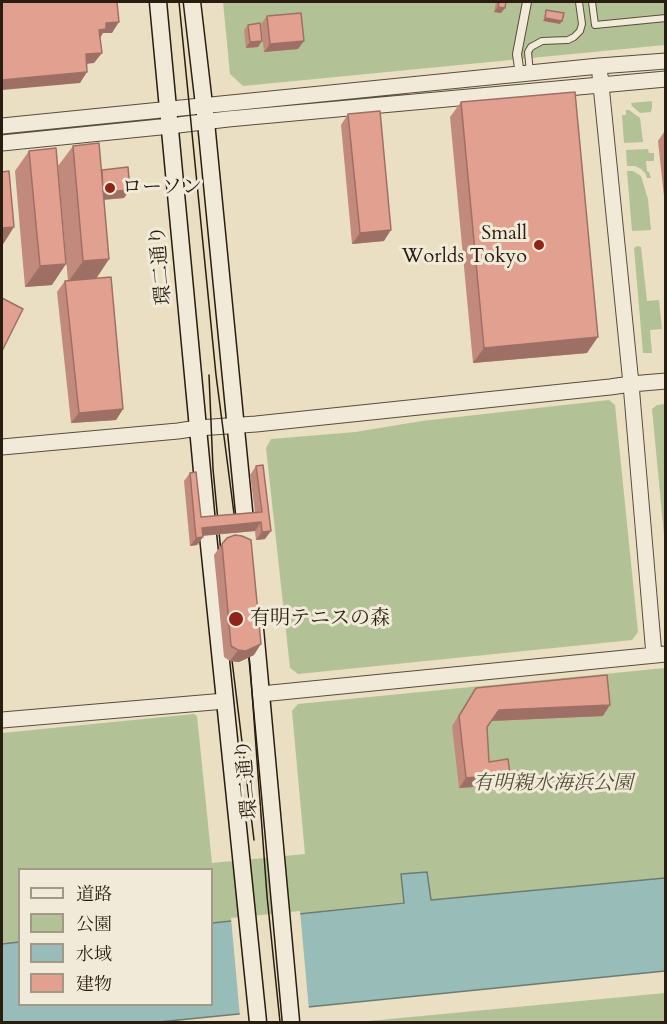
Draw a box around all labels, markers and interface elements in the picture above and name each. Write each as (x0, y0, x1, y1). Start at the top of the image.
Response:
place label: ローソン (122, 176, 202, 200)
marker: ローソン (103, 181, 117, 195)
place label: Small Worlds Tokyo (401, 222, 527, 269)
street label: 環二通り (147, 224, 177, 306)
marker: Small Worlds Tokyo (532, 238, 546, 252)
place label: 有明テニスの森 (250, 607, 390, 631)
marker: 有明テニスの森 (227, 610, 245, 628)
street label: 環二通り (233, 738, 263, 820)
park label: 有明親水海浜公園 (473, 772, 633, 796)
legend (18, 868, 213, 1006)
text: 道路 (76, 882, 112, 907)
text: 公園 (76, 912, 112, 937)
text: 水域 (76, 942, 112, 967)
text: 建物 (76, 972, 112, 997)

